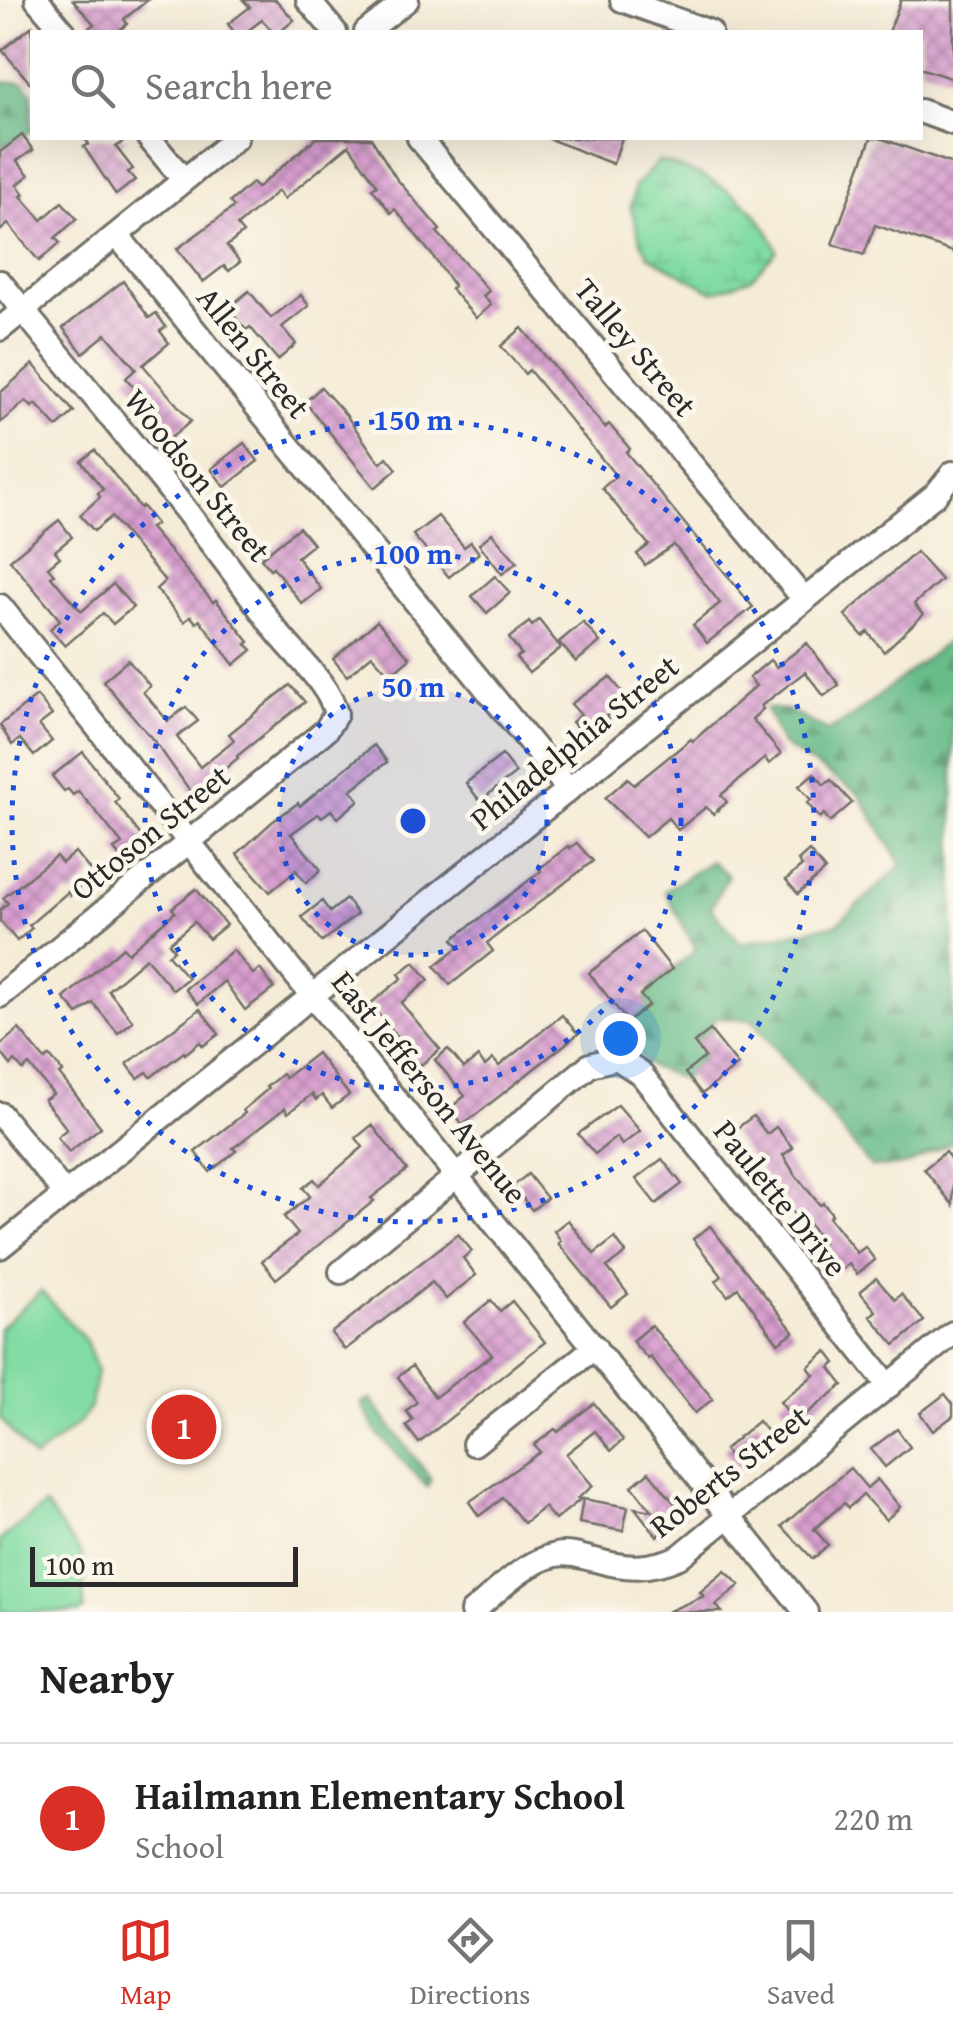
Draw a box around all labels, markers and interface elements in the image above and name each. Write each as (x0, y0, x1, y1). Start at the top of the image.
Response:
search box (30, 30, 923, 140)
text: Search here (145, 57, 333, 113)
icon: search (65, 58, 120, 113)
street label: Talley Street (564, 267, 708, 427)
street label: Allen Street (186, 276, 322, 428)
street label: Woodson Street (113, 378, 283, 572)
text: 150 m (374, 397, 453, 441)
text: 100 m (374, 531, 453, 575)
street label: Philadelphia Street (459, 643, 689, 841)
text: 50 m (381, 664, 445, 708)
street label: Ottoson Street (60, 753, 240, 911)
centre of rings (395, 803, 431, 839)
street label: East Jefferson Avenue (321, 960, 539, 1214)
your location (595, 1013, 646, 1064)
street label: Paulette Drive (703, 1109, 859, 1287)
pin: 1 (152, 1390, 216, 1464)
street label: Roberts Street (639, 1394, 819, 1548)
scale bar (30, 1542, 298, 1586)
text: 100 m (45, 1544, 114, 1585)
text: Nearby (40, 1647, 174, 1708)
text: Hailmann Elementary School (135, 1767, 625, 1823)
text: 1 (64, 1795, 81, 1842)
text: 220 m (834, 1795, 913, 1842)
text: School (135, 1823, 224, 1870)
tab: Map (118, 1913, 173, 2014)
tab: Directions (410, 1913, 530, 2014)
tab: Saved (767, 1913, 835, 2014)

